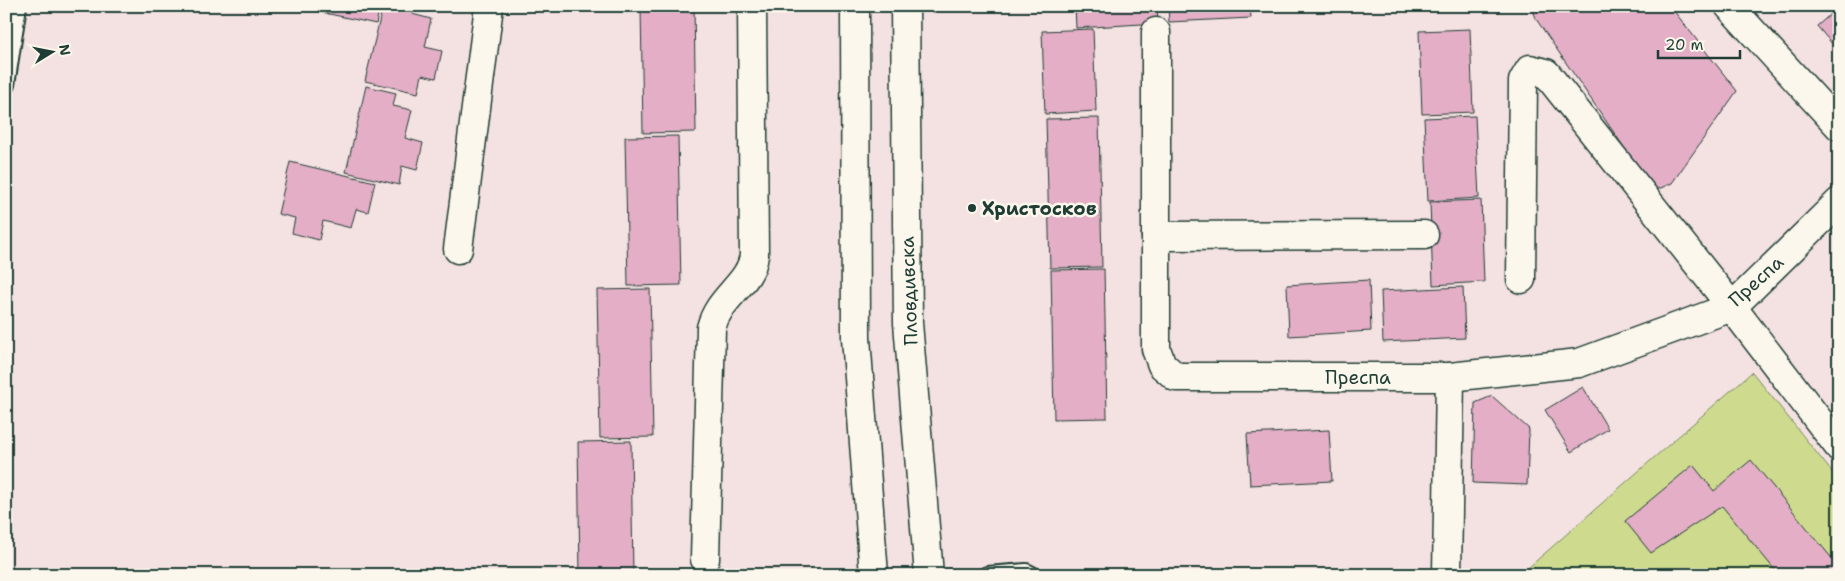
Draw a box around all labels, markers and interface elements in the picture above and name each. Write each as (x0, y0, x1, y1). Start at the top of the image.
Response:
north arrow (28, 28, 78, 78)
scale bar (1658, 28, 1740, 60)
text: 20 m (1665, 35, 1704, 55)
text: N (55, 43, 75, 57)
place label: Христосков (982, 196, 1097, 221)
marker: Христосков (966, 202, 978, 214)
street label: Пловдивска (895, 236, 923, 346)
street label: Преспа (1723, 250, 1789, 312)
street label: Преспа (1325, 365, 1391, 390)

